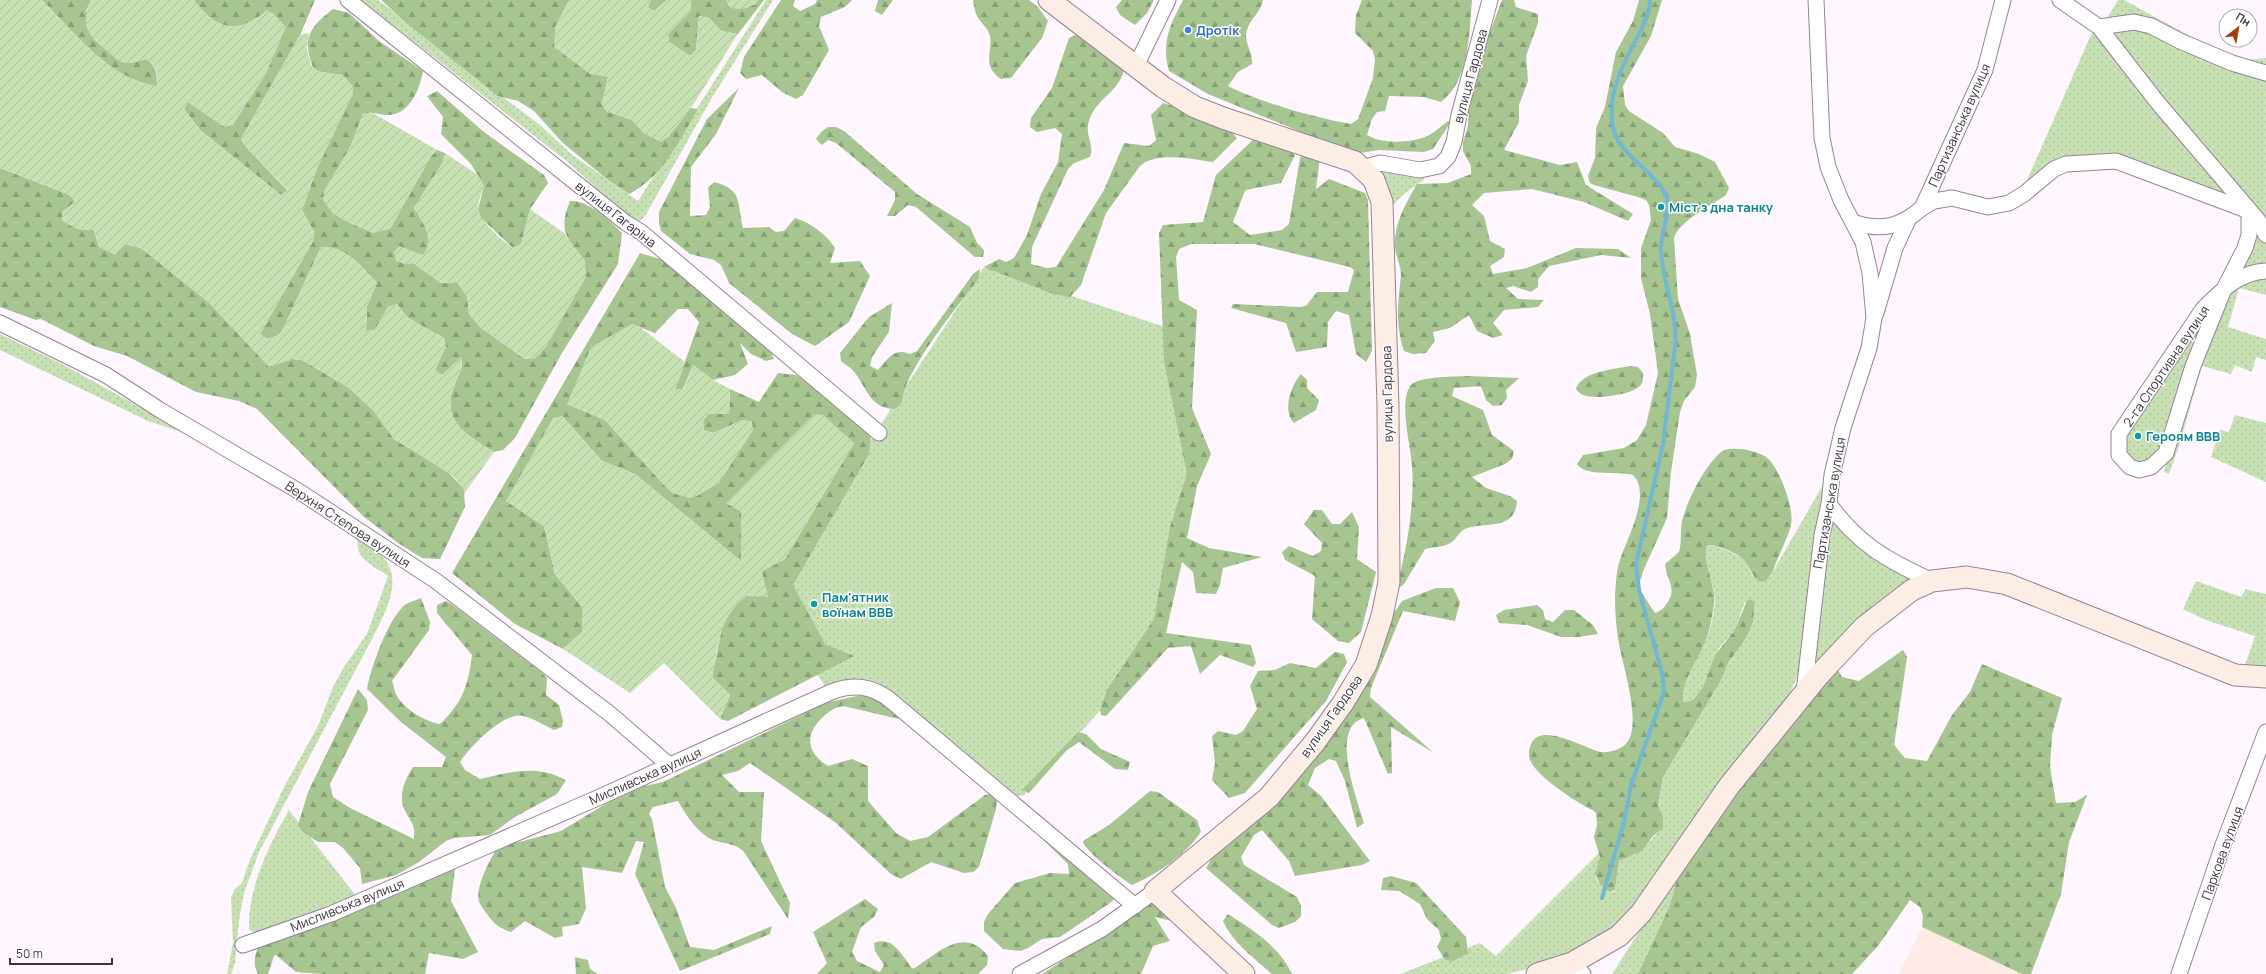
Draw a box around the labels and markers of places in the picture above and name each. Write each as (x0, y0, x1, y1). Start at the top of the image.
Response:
place label: Дротік (1196, 21, 1240, 39)
marker: Дротік (1183, 25, 1193, 35)
place label: Міст з дна танку (1669, 198, 1774, 216)
marker: Міст з дна танку (1656, 202, 1666, 212)
place label: Героям ВВВ (2146, 427, 2220, 445)
marker: Героям ВВВ (2133, 431, 2143, 441)
place label: Пам'ятник воїнам ВВВ (822, 588, 893, 621)
marker: Пам'ятник воїнам ВВВ (809, 599, 819, 609)

